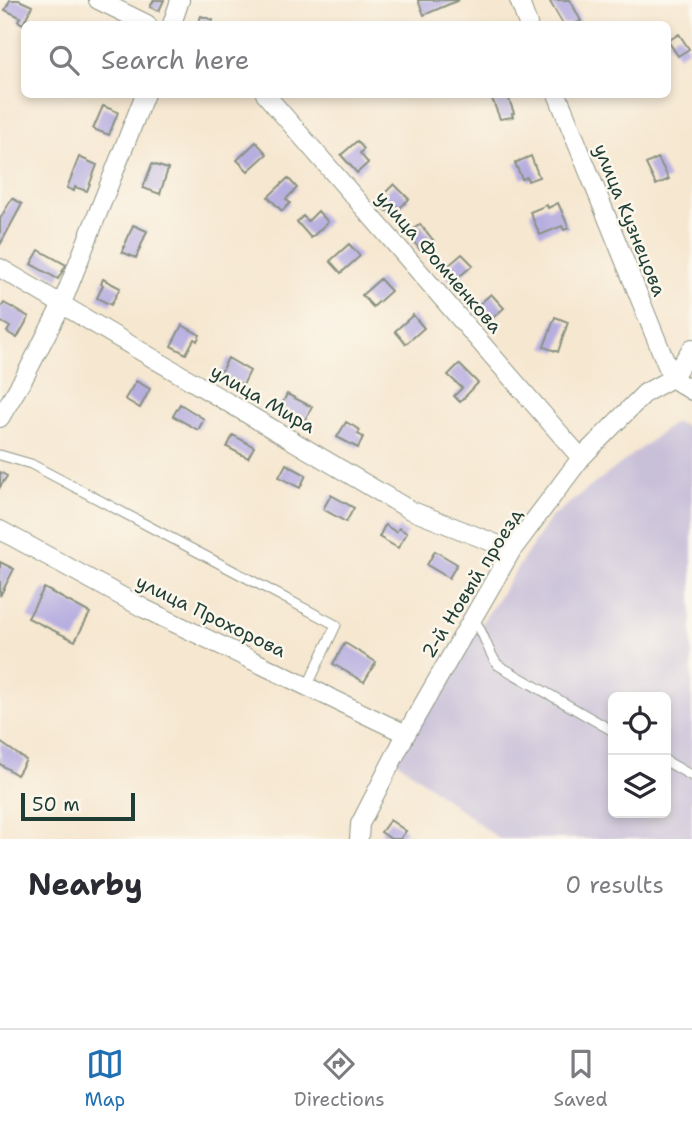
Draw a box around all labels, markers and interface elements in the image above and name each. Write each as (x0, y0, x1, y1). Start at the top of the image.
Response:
search box (21, 21, 671, 98)
icon: search (45, 41, 83, 79)
text: Search here (101, 42, 250, 77)
street label: улица Кузнецова (588, 140, 672, 300)
street label: улица Фомченкова (370, 185, 508, 339)
street label: улица Мира (206, 359, 320, 439)
street label: 2-й Новый проезд (416, 503, 528, 663)
street label: улица Прохорова (132, 569, 290, 663)
map controls (608, 692, 671, 818)
button: locate (608, 692, 671, 755)
button: layers (608, 755, 671, 818)
scale bar (21, 790, 135, 822)
text: 50 m (32, 792, 80, 817)
text: Nearby (28, 864, 143, 905)
text: 0 results (565, 870, 664, 900)
tab: Map (84, 1045, 125, 1112)
tab: Directions (294, 1045, 385, 1112)
tab: Saved (554, 1045, 608, 1112)

